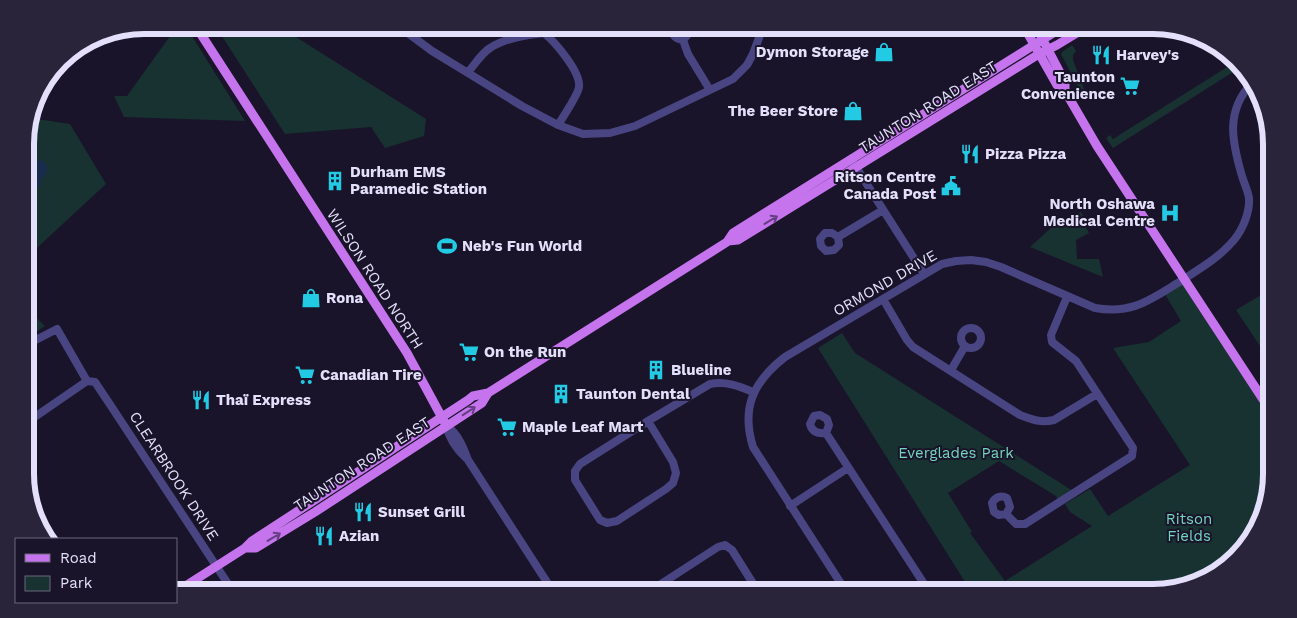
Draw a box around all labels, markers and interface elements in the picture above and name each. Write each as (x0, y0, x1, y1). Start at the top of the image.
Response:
shop icon: Dymon Storage (873, 41, 895, 63)
place label: Dymon Storage (756, 43, 869, 61)
restaurant icon: Harvey's (1090, 44, 1112, 66)
place label: Harvey's (1116, 46, 1179, 64)
street label: TAUNTON ROAD EAST (856, 57, 1000, 157)
place label: Taunton Convenience (1021, 68, 1115, 103)
supermarket icon: Taunton Convenience (1119, 75, 1141, 97)
shop icon: The Beer Store (842, 100, 864, 122)
place label: The Beer Store (728, 102, 838, 120)
restaurant icon: Pizza Pizza (959, 143, 981, 165)
place label: Pizza Pizza (985, 145, 1067, 163)
place label: Durham EMS Paramedic Station (350, 163, 487, 198)
place label: Ritson Centre Canada Post (834, 168, 936, 203)
building icon: Durham EMS Paramedic Station (324, 170, 346, 192)
public building icon: Ritson Centre Canada Post (940, 175, 962, 197)
place label: North Oshawa Medical Centre (1043, 195, 1155, 230)
hospital icon: North Oshawa Medical Centre (1159, 202, 1181, 224)
street label: WILSON ROAD NORTH (323, 206, 427, 352)
one-way arrow (764, 214, 778, 225)
sports icon: Neb's Fun World (436, 235, 458, 257)
place label: Neb's Fun World (462, 237, 582, 255)
street label: ORMOND DRIVE (830, 246, 940, 320)
shop icon: Rona (300, 287, 322, 309)
place label: Rona (326, 289, 364, 307)
supermarket icon: On the Run (458, 341, 480, 363)
place label: On the Run (484, 343, 566, 361)
building icon: Blueline (645, 359, 667, 381)
place label: Blueline (671, 361, 732, 379)
supermarket icon: Canadian Tire (294, 364, 316, 386)
place label: Canadian Tire (320, 366, 422, 384)
building icon: Taunton Dental (550, 383, 572, 405)
place label: Taunton Dental (576, 385, 690, 403)
restaurant icon: Thaï Express (190, 389, 212, 411)
place label: Thaï Express (216, 391, 311, 409)
one-way arrow (461, 406, 475, 416)
street label: CLEARBROOK DRIVE (126, 408, 222, 544)
street label: TAUNTON ROAD EAST (290, 413, 434, 515)
supermarket icon: Maple Leaf Mart (496, 416, 518, 438)
place label: Maple Leaf Mart (522, 418, 644, 436)
park label: Everglades Park (898, 444, 1014, 462)
restaurant icon: Sunset Grill (352, 501, 374, 523)
place label: Sunset Grill (378, 503, 465, 521)
park label: Ritson Fields (1166, 510, 1212, 545)
restaurant icon: Azian (313, 525, 335, 547)
place label: Azian (339, 527, 379, 545)
one-way arrow (267, 531, 281, 541)
legend (15, 538, 178, 603)
text: Road (60, 549, 97, 567)
text: Park (60, 574, 93, 592)

